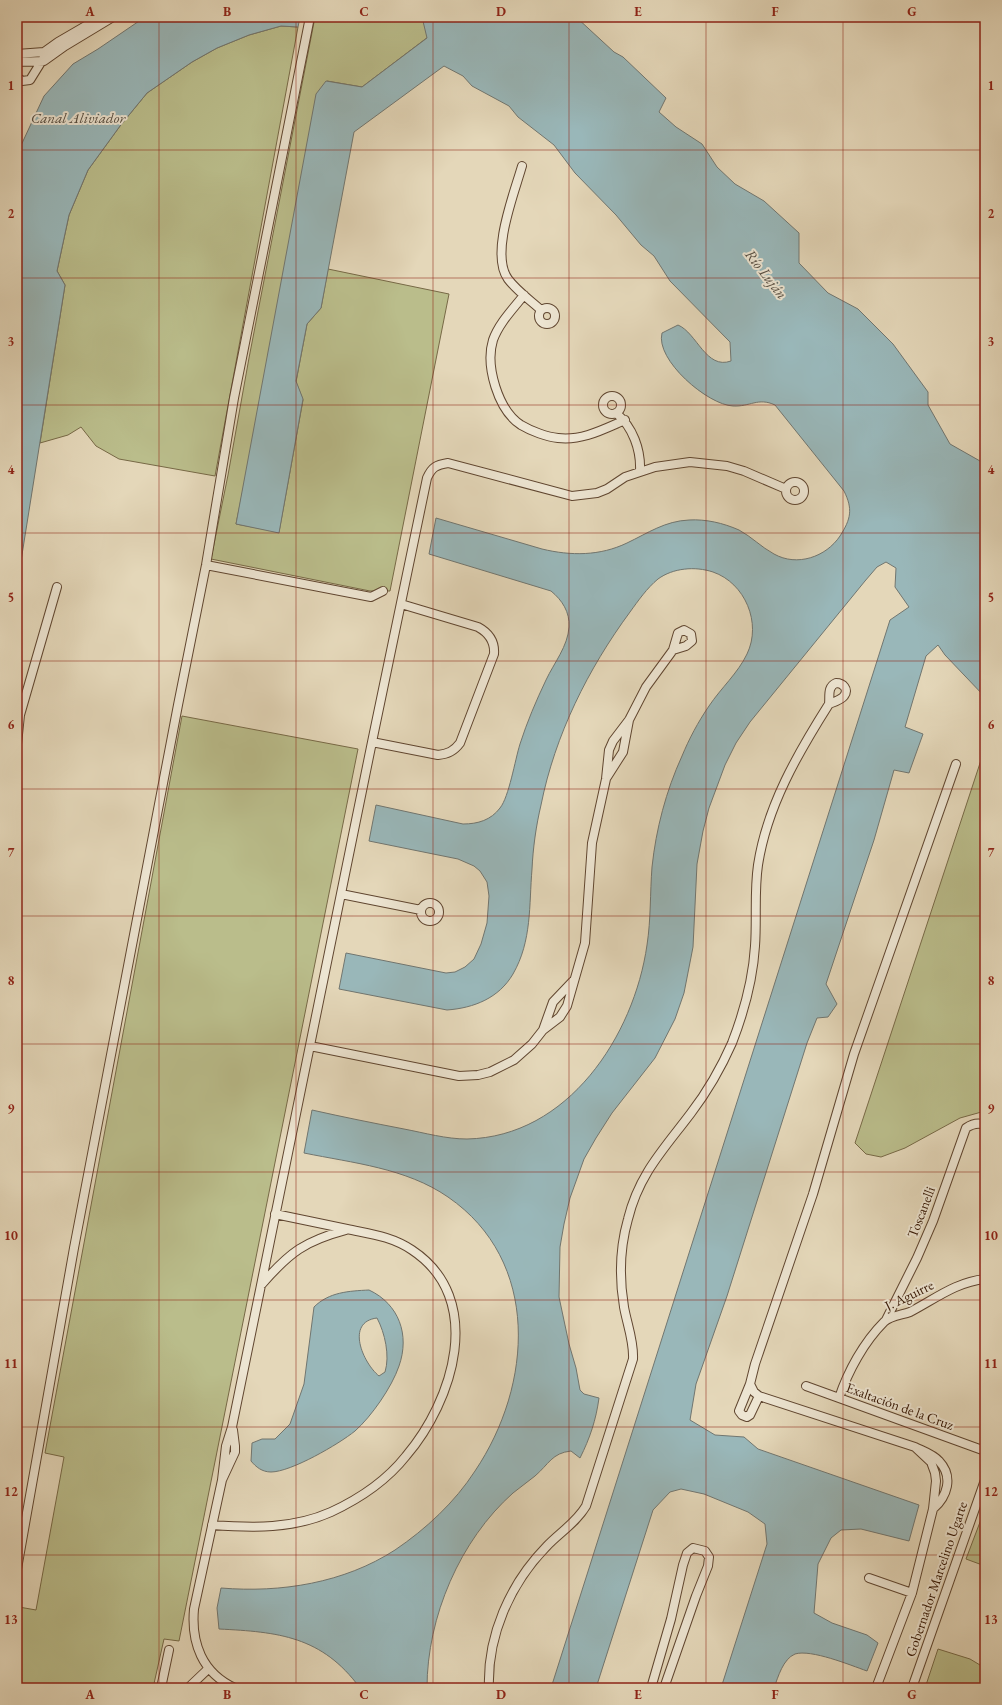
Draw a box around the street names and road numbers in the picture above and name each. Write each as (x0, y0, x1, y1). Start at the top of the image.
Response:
street label: Toscanelli (903, 1183, 939, 1240)
street label: J. Aguirre (881, 1275, 937, 1315)
street label: Exaltación de la Cruz (844, 1378, 957, 1434)
street label: Gobernador Marcelino Ugarte (901, 1499, 971, 1659)

